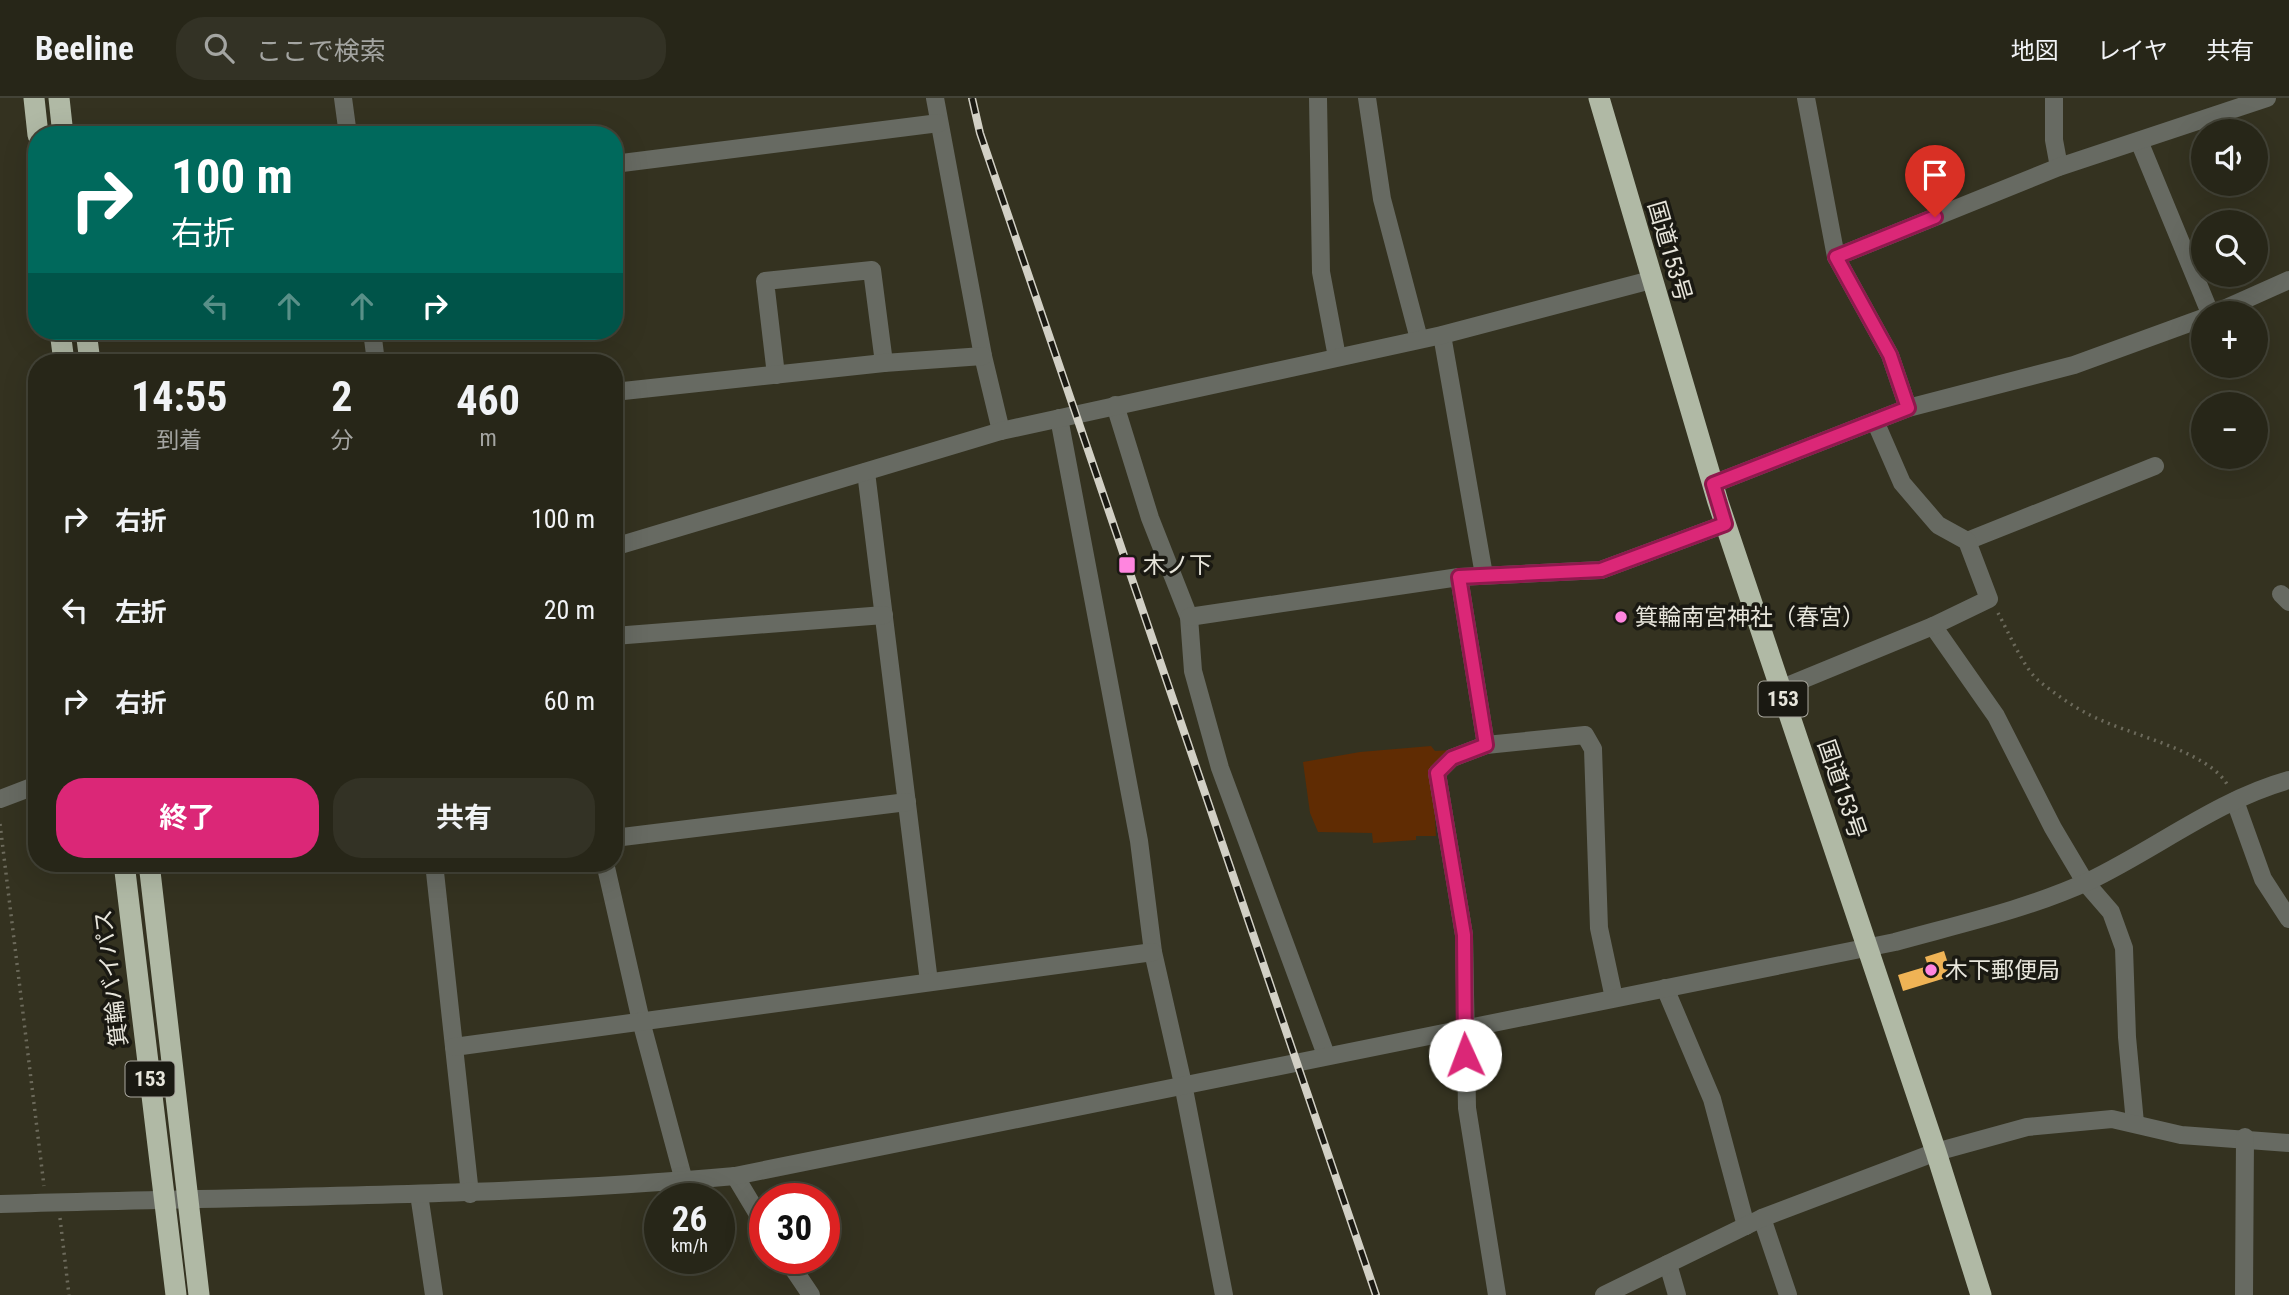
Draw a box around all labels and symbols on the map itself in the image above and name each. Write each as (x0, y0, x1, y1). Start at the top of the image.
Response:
pin (1905, 145, 1965, 217)
street label: 国道153号 (1642, 198, 1697, 304)
place label: 木ノ下 (1143, 552, 1212, 579)
marker: 木ノ下 (1117, 555, 1137, 575)
place label: 箕輪南宮神社（春宮） (1635, 604, 1865, 631)
marker: 箕輪南宮神社（春宮） (1613, 609, 1629, 625)
road number: 153 (1758, 682, 1808, 716)
street label: 国道153号 (1812, 736, 1871, 842)
street label: 箕輪バイパス (90, 908, 133, 1048)
place label: 木下郵便局 (1945, 957, 2060, 984)
marker: 木下郵便局 (1923, 962, 1939, 978)
position arrow (1428, 1018, 1502, 1092)
road number: 153 (125, 1062, 174, 1096)
speed limit sign: 30 (749, 1183, 840, 1274)

